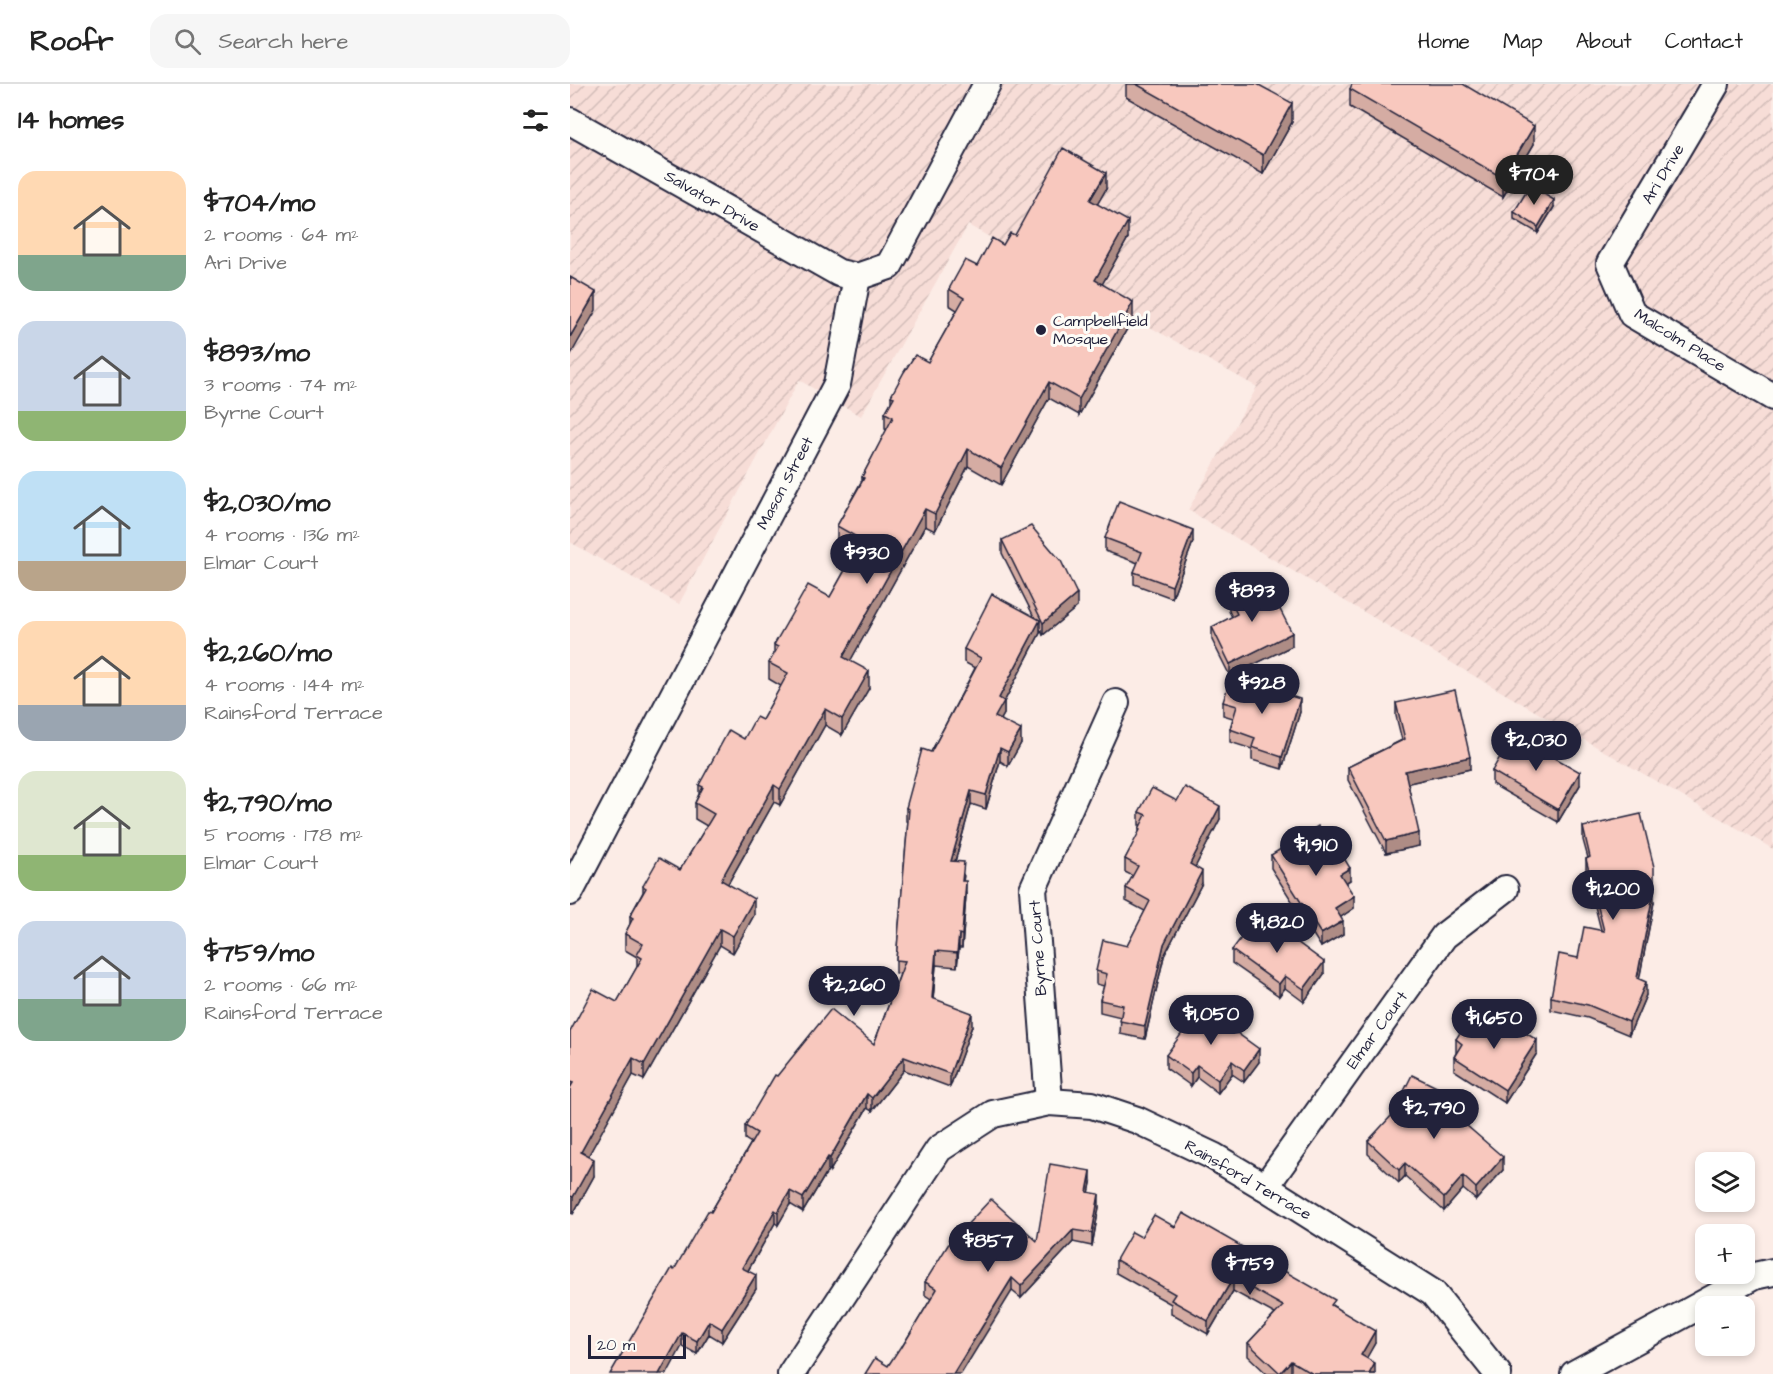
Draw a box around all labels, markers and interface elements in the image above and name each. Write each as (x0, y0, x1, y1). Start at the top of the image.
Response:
search box (150, 14, 570, 68)
text: Roofr (30, 22, 114, 61)
icon: search (171, 25, 204, 58)
text: Search here (219, 26, 348, 57)
text: Home (1418, 27, 1470, 56)
text: Map (1503, 27, 1543, 56)
text: About (1576, 27, 1632, 56)
text: Contact (1665, 27, 1743, 56)
text: 14 homes (18, 102, 124, 138)
icon: filters (519, 104, 552, 137)
street label: Ari Drive (1636, 140, 1690, 208)
pin: $704 (1498, 155, 1570, 206)
text: $704 (1509, 160, 1559, 188)
street label: Salvator Drive (660, 165, 764, 237)
text: $704/mo (204, 185, 315, 221)
icon: home (66, 195, 138, 267)
text: 2 rooms · 64 m² (204, 221, 359, 249)
text: Ari Drive (204, 249, 287, 277)
street label: Malcolm Place (1630, 303, 1730, 377)
place label: Campbellfield Mosque (1053, 310, 1148, 350)
marker: Campbellfield Mosque (1034, 323, 1048, 337)
text: $893/mo (204, 335, 310, 371)
icon: home (66, 345, 138, 417)
text: 3 rooms · 74 m² (204, 371, 357, 399)
text: Byrne Court (204, 399, 324, 427)
street label: Mason Street (751, 432, 819, 533)
text: $2,030/mo (204, 485, 331, 521)
icon: home (66, 495, 138, 567)
text: 4 rooms · 136 m² (204, 521, 360, 549)
pin: $930 (831, 534, 903, 585)
text: $930 (844, 539, 890, 567)
text: Elmar Court (204, 549, 318, 577)
pin: $893 (1216, 572, 1288, 623)
text: $893 (1229, 577, 1275, 605)
text: $2,260/mo (204, 635, 332, 671)
icon: home (66, 645, 138, 717)
pin: $928 (1226, 664, 1298, 715)
text: $928 (1239, 669, 1285, 697)
text: 4 rooms · 144 m² (204, 671, 364, 699)
text: Rainsford Terrace (204, 699, 383, 727)
pin: $2,030 (1487, 721, 1585, 772)
text: $2,030 (1505, 726, 1567, 754)
text: $2,790/mo (204, 785, 332, 821)
icon: home (66, 795, 138, 867)
text: 5 rooms · 178 m² (204, 821, 363, 849)
pin: $1,910 (1267, 826, 1365, 877)
text: $1,910 (1294, 831, 1338, 859)
text: Elmar Court (204, 849, 318, 877)
pin: $1,200 (1564, 870, 1662, 921)
text: $1,200 (1586, 875, 1640, 903)
street label: Byrne Court (1024, 899, 1053, 997)
pin: $1,820 (1228, 903, 1326, 954)
text: $1,820 (1250, 908, 1304, 936)
text: $759/mo (204, 935, 314, 971)
icon: home (66, 945, 138, 1017)
pin: $2,260 (805, 966, 903, 1017)
text: 2 rooms · 66 m² (204, 971, 358, 999)
text: $2,260 (823, 971, 885, 999)
street label: Elmar Court (1341, 986, 1413, 1074)
pin: $1,050 (1162, 995, 1260, 1046)
text: Rainsford Terrace (204, 999, 383, 1027)
pin: $1,650 (1445, 999, 1543, 1050)
text: $1,050 (1183, 1000, 1239, 1028)
text: $1,650 (1466, 1004, 1522, 1032)
pin: $2,790 (1385, 1089, 1483, 1140)
text: $2,790 (1403, 1094, 1465, 1122)
street label: Rainsford Terrace (1181, 1135, 1316, 1225)
map controls (1695, 1152, 1755, 1356)
button: layers (1695, 1152, 1755, 1212)
pin: $857 (952, 1222, 1024, 1273)
button: + (1695, 1224, 1755, 1284)
text: $857 (963, 1227, 1013, 1255)
pin: $759 (1214, 1245, 1286, 1296)
text: $759 (1226, 1250, 1274, 1278)
button: − (1695, 1296, 1755, 1356)
scale bar (588, 1332, 686, 1360)
text: 20 m (597, 1334, 635, 1356)

